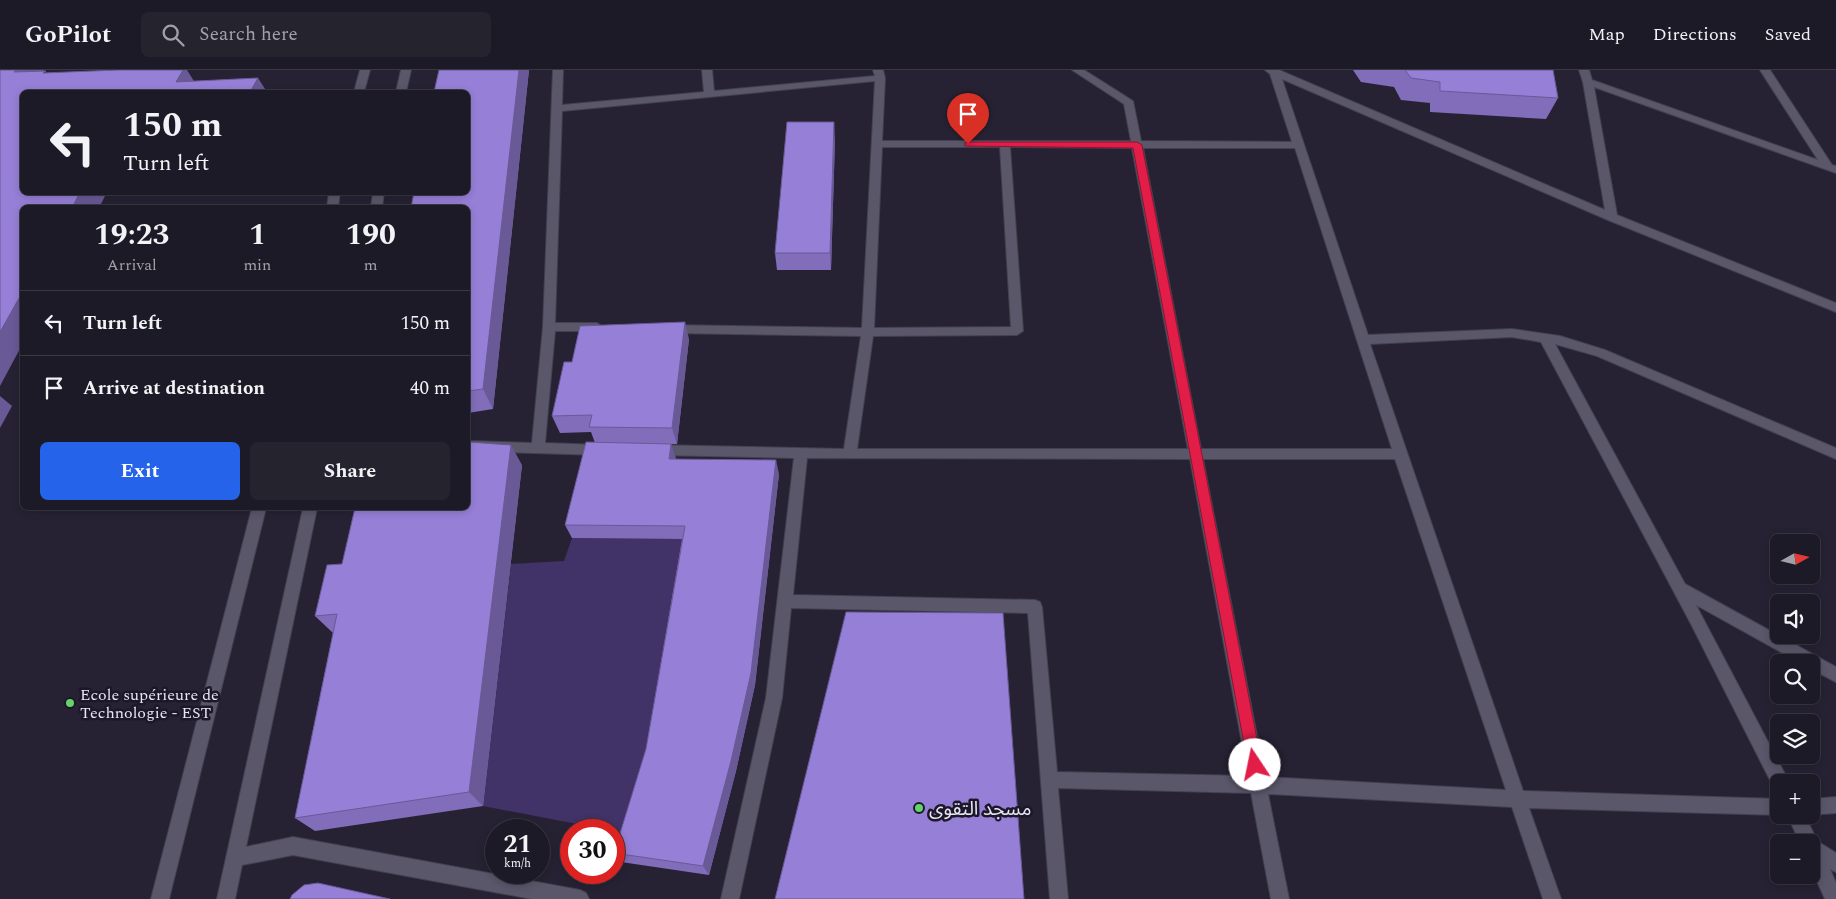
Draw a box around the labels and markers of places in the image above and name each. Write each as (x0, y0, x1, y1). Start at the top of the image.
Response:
pin (947, 93, 989, 144)
place label: Ecole supérieure de Technologie - EST (80, 683, 219, 725)
marker: Ecole supérieure de Technologie - EST (64, 697, 76, 709)
place label: مسجد التقوى (929, 795, 1031, 824)
marker: مسجد التقوى (913, 802, 925, 814)

